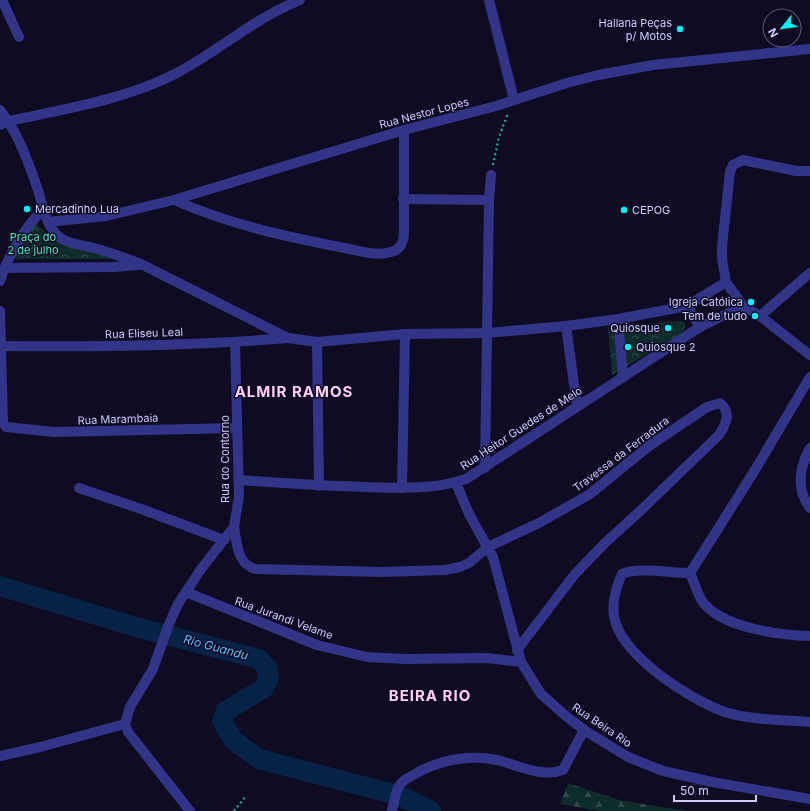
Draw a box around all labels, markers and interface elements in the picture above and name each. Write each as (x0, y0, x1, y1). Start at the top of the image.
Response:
north arrow (762, 8, 802, 48)
place label: Hallana Peças p/ Motos (599, 16, 672, 43)
marker: Hallana Peças p/ Motos (675, 24, 685, 34)
text: N (765, 26, 781, 40)
street label: Rua Nestor Lopes (378, 94, 471, 132)
place label: Mercadinho Lua (35, 202, 119, 216)
place label: CEPOG (632, 203, 670, 217)
marker: Mercadinho Lua (22, 204, 32, 214)
marker: CEPOG (619, 205, 629, 215)
park label: Praça do 2 de julho (8, 230, 59, 257)
place label: Igreja Católica (669, 295, 743, 309)
marker: Igreja Católica (746, 297, 756, 307)
place label: Tem de tudo (682, 309, 747, 323)
marker: Tem de tudo (750, 311, 760, 321)
place label: Quiosque (610, 321, 660, 335)
marker: Quiosque (663, 323, 673, 333)
street label: Rua Eliseu Leal (105, 325, 183, 341)
place label: Quiosque 2 (636, 340, 695, 354)
marker: Quiosque 2 (623, 342, 633, 352)
district label: ALMIR RAMOS (235, 382, 353, 401)
street label: Rua Heitor Guedes de Melo (457, 383, 585, 473)
street label: Rua Marambaia (77, 411, 159, 427)
street label: Travessa da Ferradura (570, 413, 672, 495)
street label: Rua do Contorno (218, 415, 232, 503)
street label: Rua Jurandi Velame (233, 594, 335, 642)
water label: Rio Guandu (182, 631, 250, 663)
district label: BEIRA RIO (389, 686, 471, 705)
street label: Rua Beira Rio (570, 700, 635, 750)
scale bar (674, 777, 756, 803)
text: 50 m (680, 783, 709, 798)

